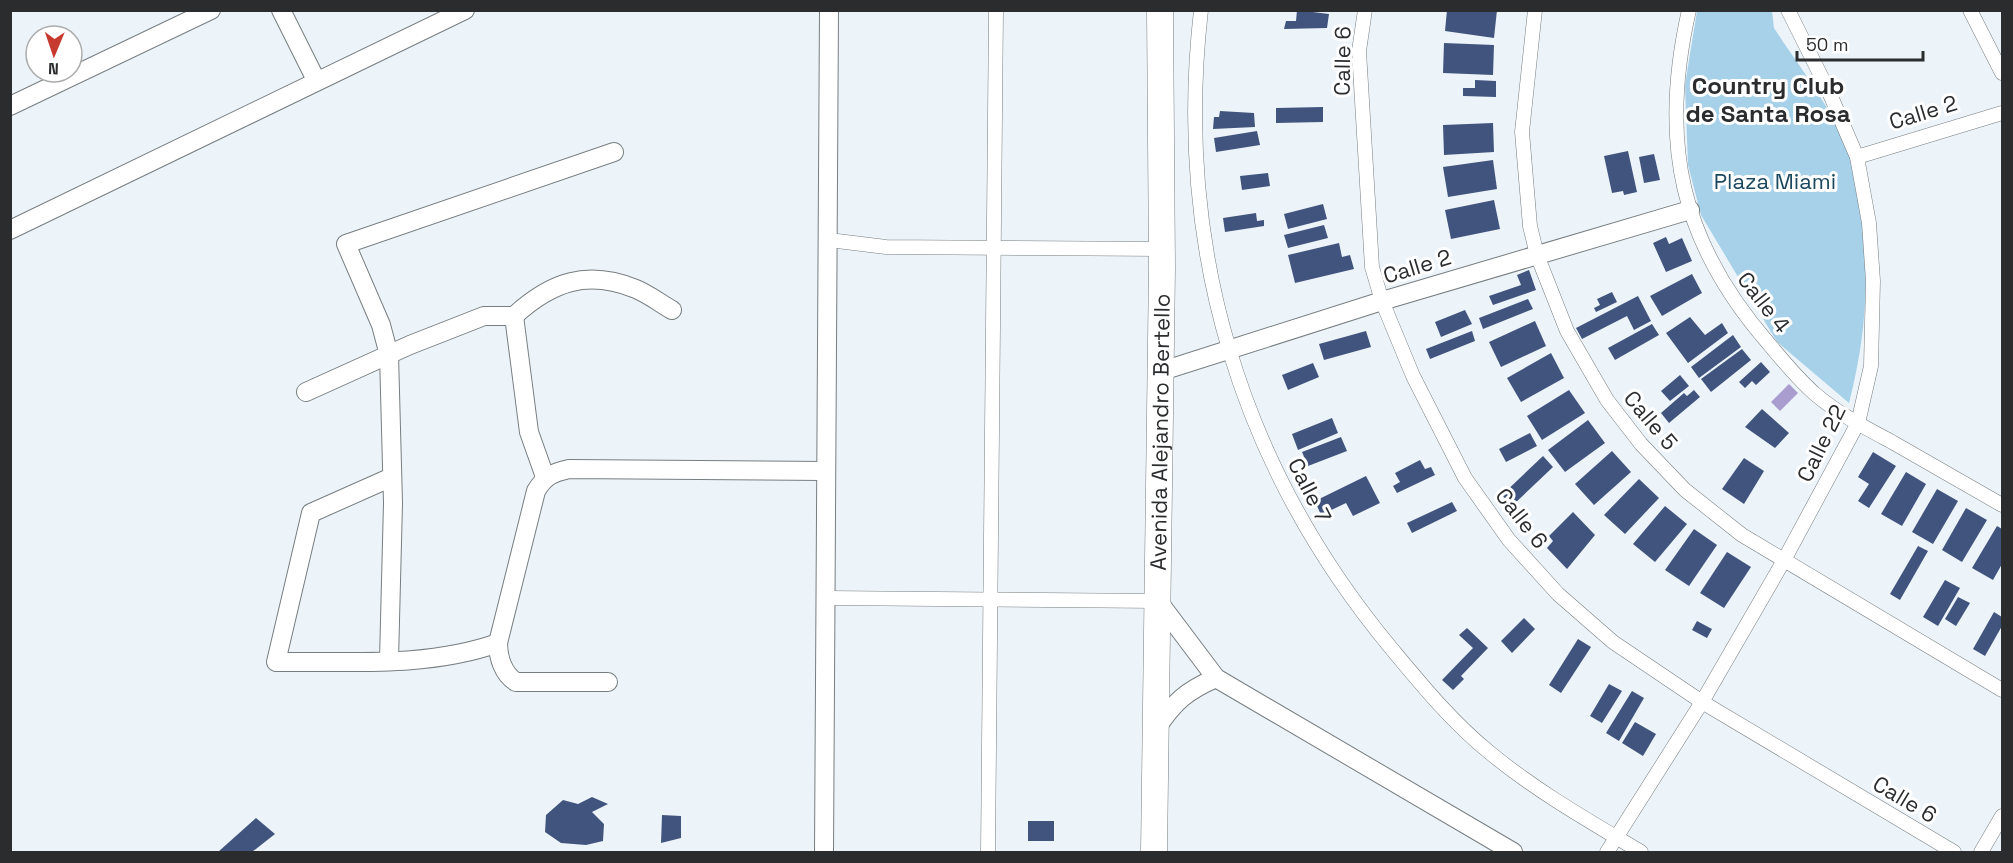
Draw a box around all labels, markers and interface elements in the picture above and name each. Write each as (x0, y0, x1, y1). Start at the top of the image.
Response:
north arrow (24, 24, 84, 84)
scale bar (1797, 24, 1923, 62)
street label: Calle 6 (1327, 26, 1357, 96)
text: 50 m (1806, 33, 1848, 56)
text: N (48, 58, 59, 79)
district label: Country Club de Santa Rosa (1685, 70, 1851, 129)
street label: Calle 2 (1886, 88, 1960, 136)
park label: Plaza Miami (1714, 167, 1836, 195)
street label: Calle 2 (1380, 242, 1454, 290)
street label: Calle 4 (1731, 266, 1797, 338)
street label: Avenida Alejandro Bertello (1144, 293, 1176, 571)
street label: Calle 5 (1618, 384, 1684, 456)
street label: Calle 22 (1790, 400, 1852, 486)
street label: Calle 7 (1282, 453, 1338, 527)
street label: Calle 6 (1490, 482, 1554, 554)
street label: Calle 6 (1868, 769, 1942, 829)

